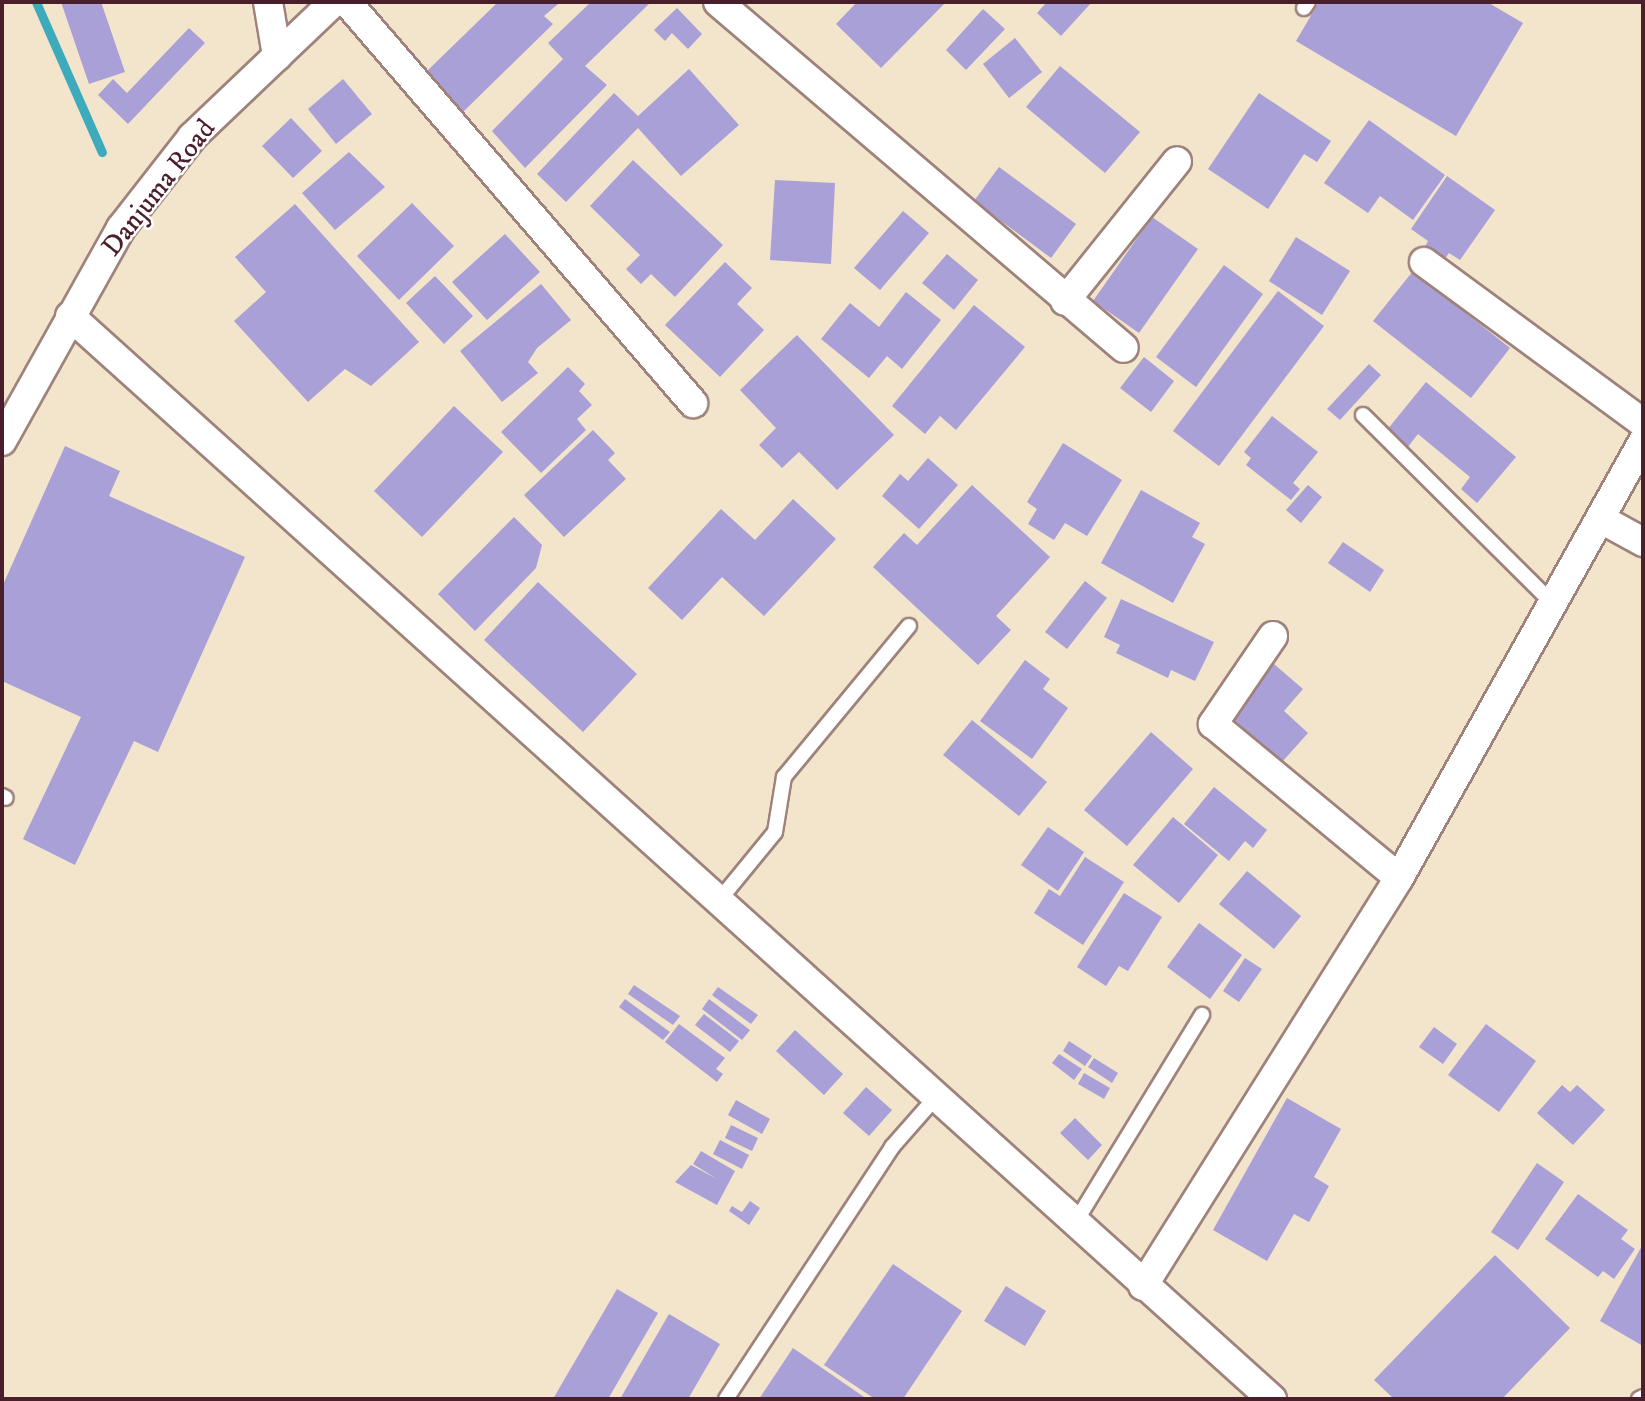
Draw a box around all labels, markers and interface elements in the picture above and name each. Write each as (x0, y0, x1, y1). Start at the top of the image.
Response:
street label: Danjuma Road (95, 113, 223, 263)

